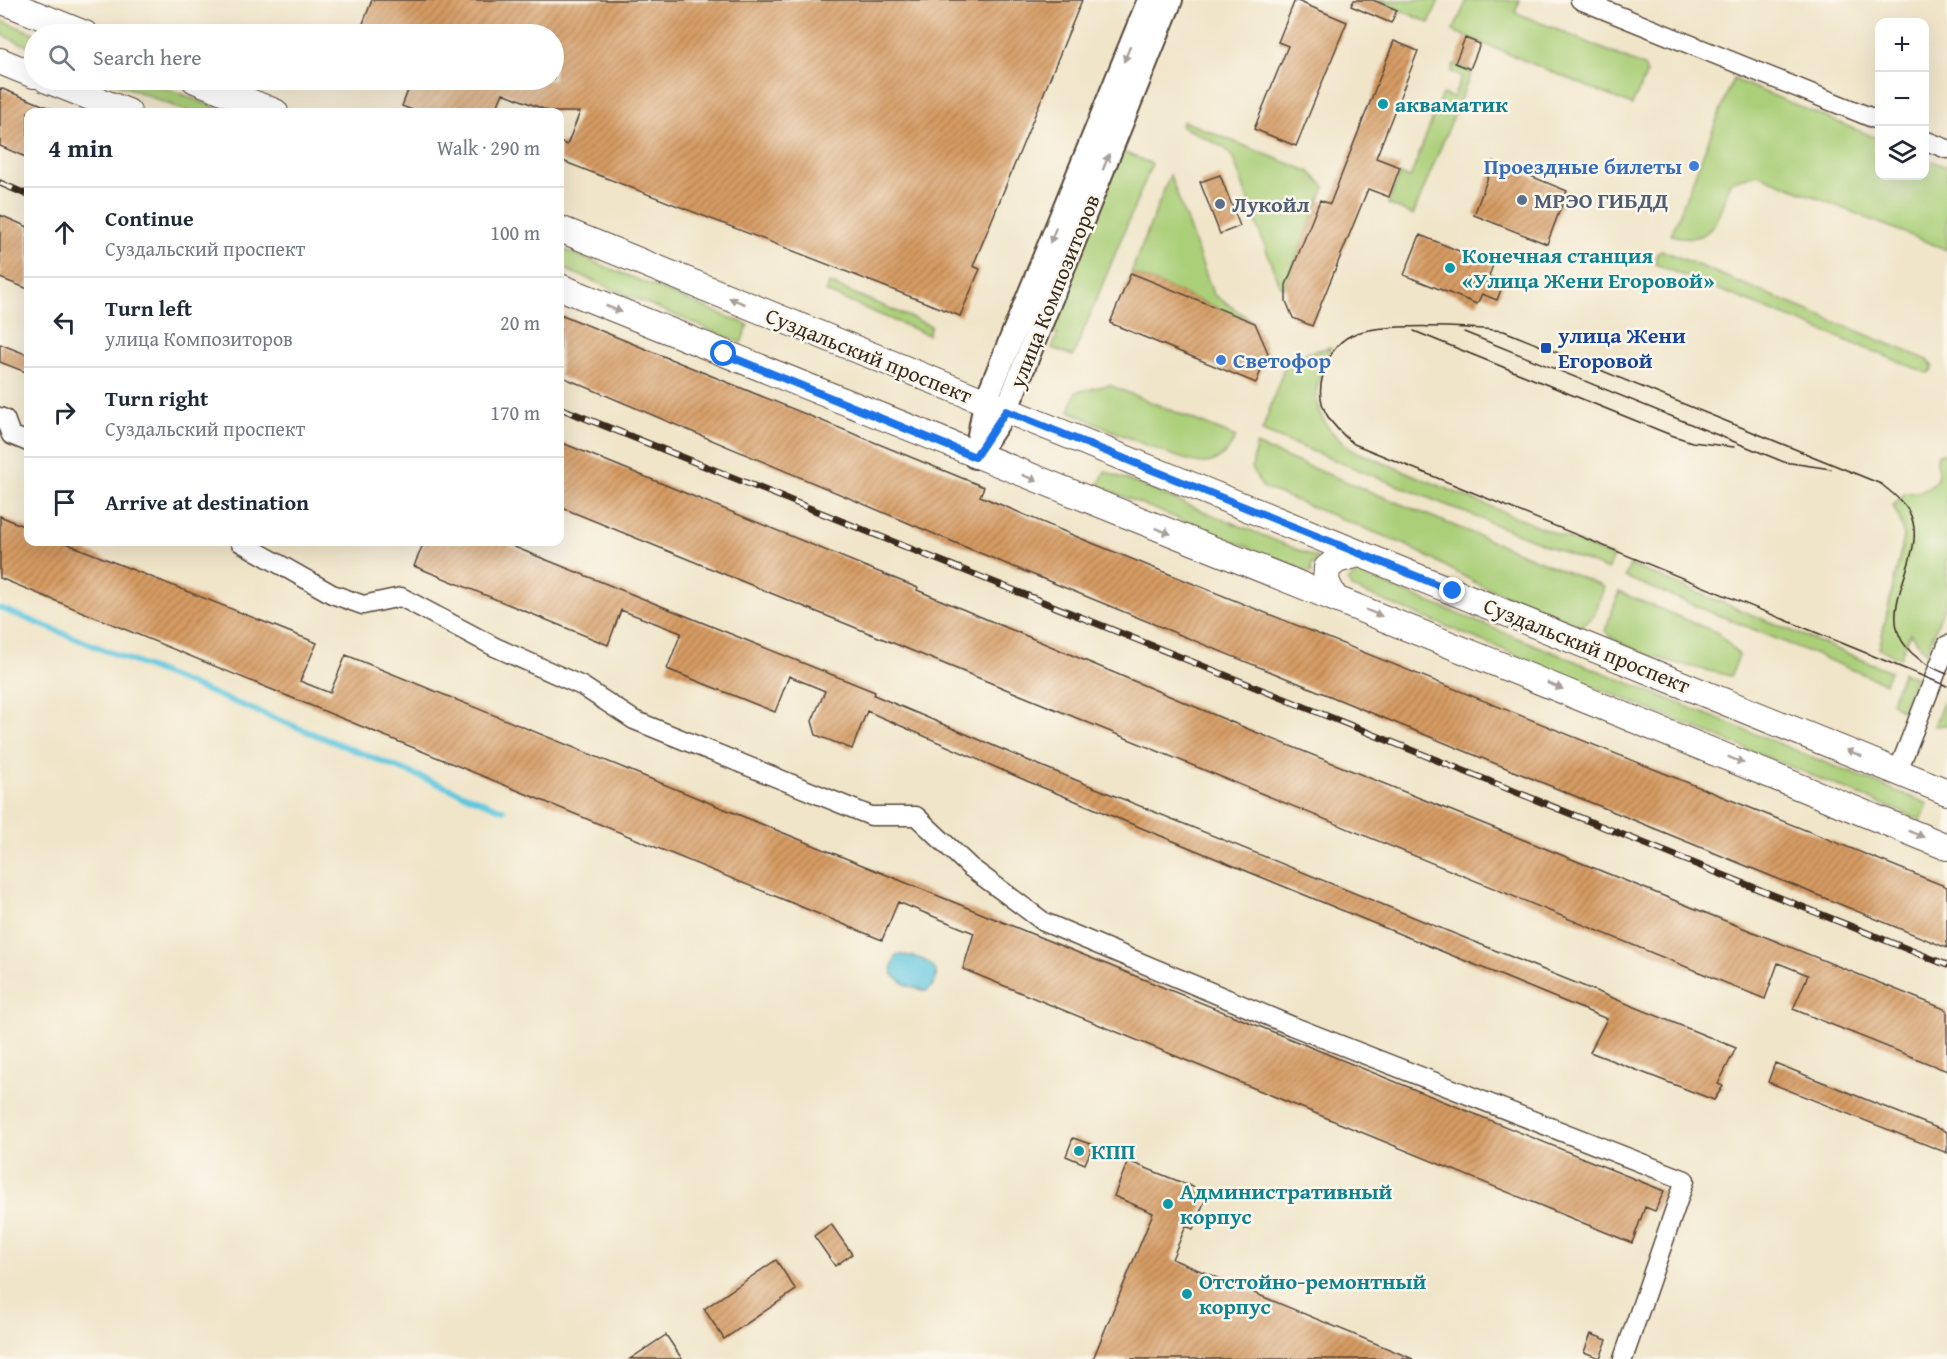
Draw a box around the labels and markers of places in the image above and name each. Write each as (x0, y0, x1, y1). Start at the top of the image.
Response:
place label: акваматик (1395, 88, 1508, 120)
marker: акваматик (1376, 97, 1390, 111)
place label: Проездные билеты (1484, 150, 1682, 182)
marker: Проездные билеты (1687, 159, 1701, 173)
place label: МРЭО ГИБДД (1534, 184, 1668, 216)
place label: Лукойл (1232, 188, 1309, 220)
marker: МРЭО ГИБДД (1515, 193, 1529, 207)
marker: Лукойл (1213, 197, 1227, 211)
place label: Конечная станция «Улица Жени Егоровой» (1462, 239, 1714, 296)
marker: Конечная станция «Улица Жени Егоровой» (1443, 261, 1457, 275)
place label: улица Жени Егоровой (1557, 319, 1686, 376)
marker: улица Жени Егоровой (1539, 341, 1553, 355)
place label: Светофор (1233, 344, 1331, 376)
marker: Светофор (1214, 353, 1228, 367)
place label: КПП (1091, 1135, 1136, 1167)
marker: КПП (1072, 1144, 1086, 1158)
place label: Административный корпус (1180, 1175, 1393, 1232)
marker: Административный корпус (1161, 1197, 1175, 1211)
place label: Отстойно-ремонтный корпус (1199, 1265, 1427, 1322)
marker: Отстойно-ремонтный корпус (1180, 1287, 1194, 1301)

